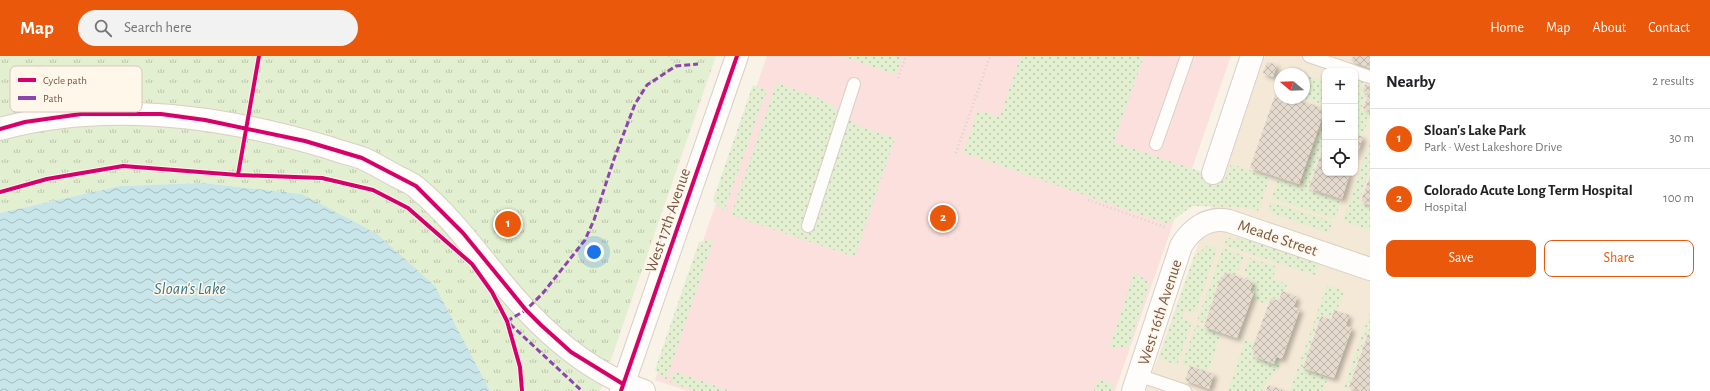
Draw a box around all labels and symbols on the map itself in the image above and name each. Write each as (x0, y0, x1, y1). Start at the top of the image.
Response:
legend (10, 66, 142, 112)
north arrow (1274, 68, 1310, 104)
text: Cycle path (43, 75, 87, 86)
text: Path (43, 93, 63, 104)
street label: West 17th Avenue (643, 166, 693, 275)
pin: 2 (930, 203, 956, 233)
pin: 1 (495, 209, 521, 239)
street label: Meade Street (1236, 217, 1320, 259)
your location (584, 242, 604, 262)
street label: West 16th Avenue (1135, 257, 1185, 367)
water label: Sloan's Lake (154, 280, 226, 297)

